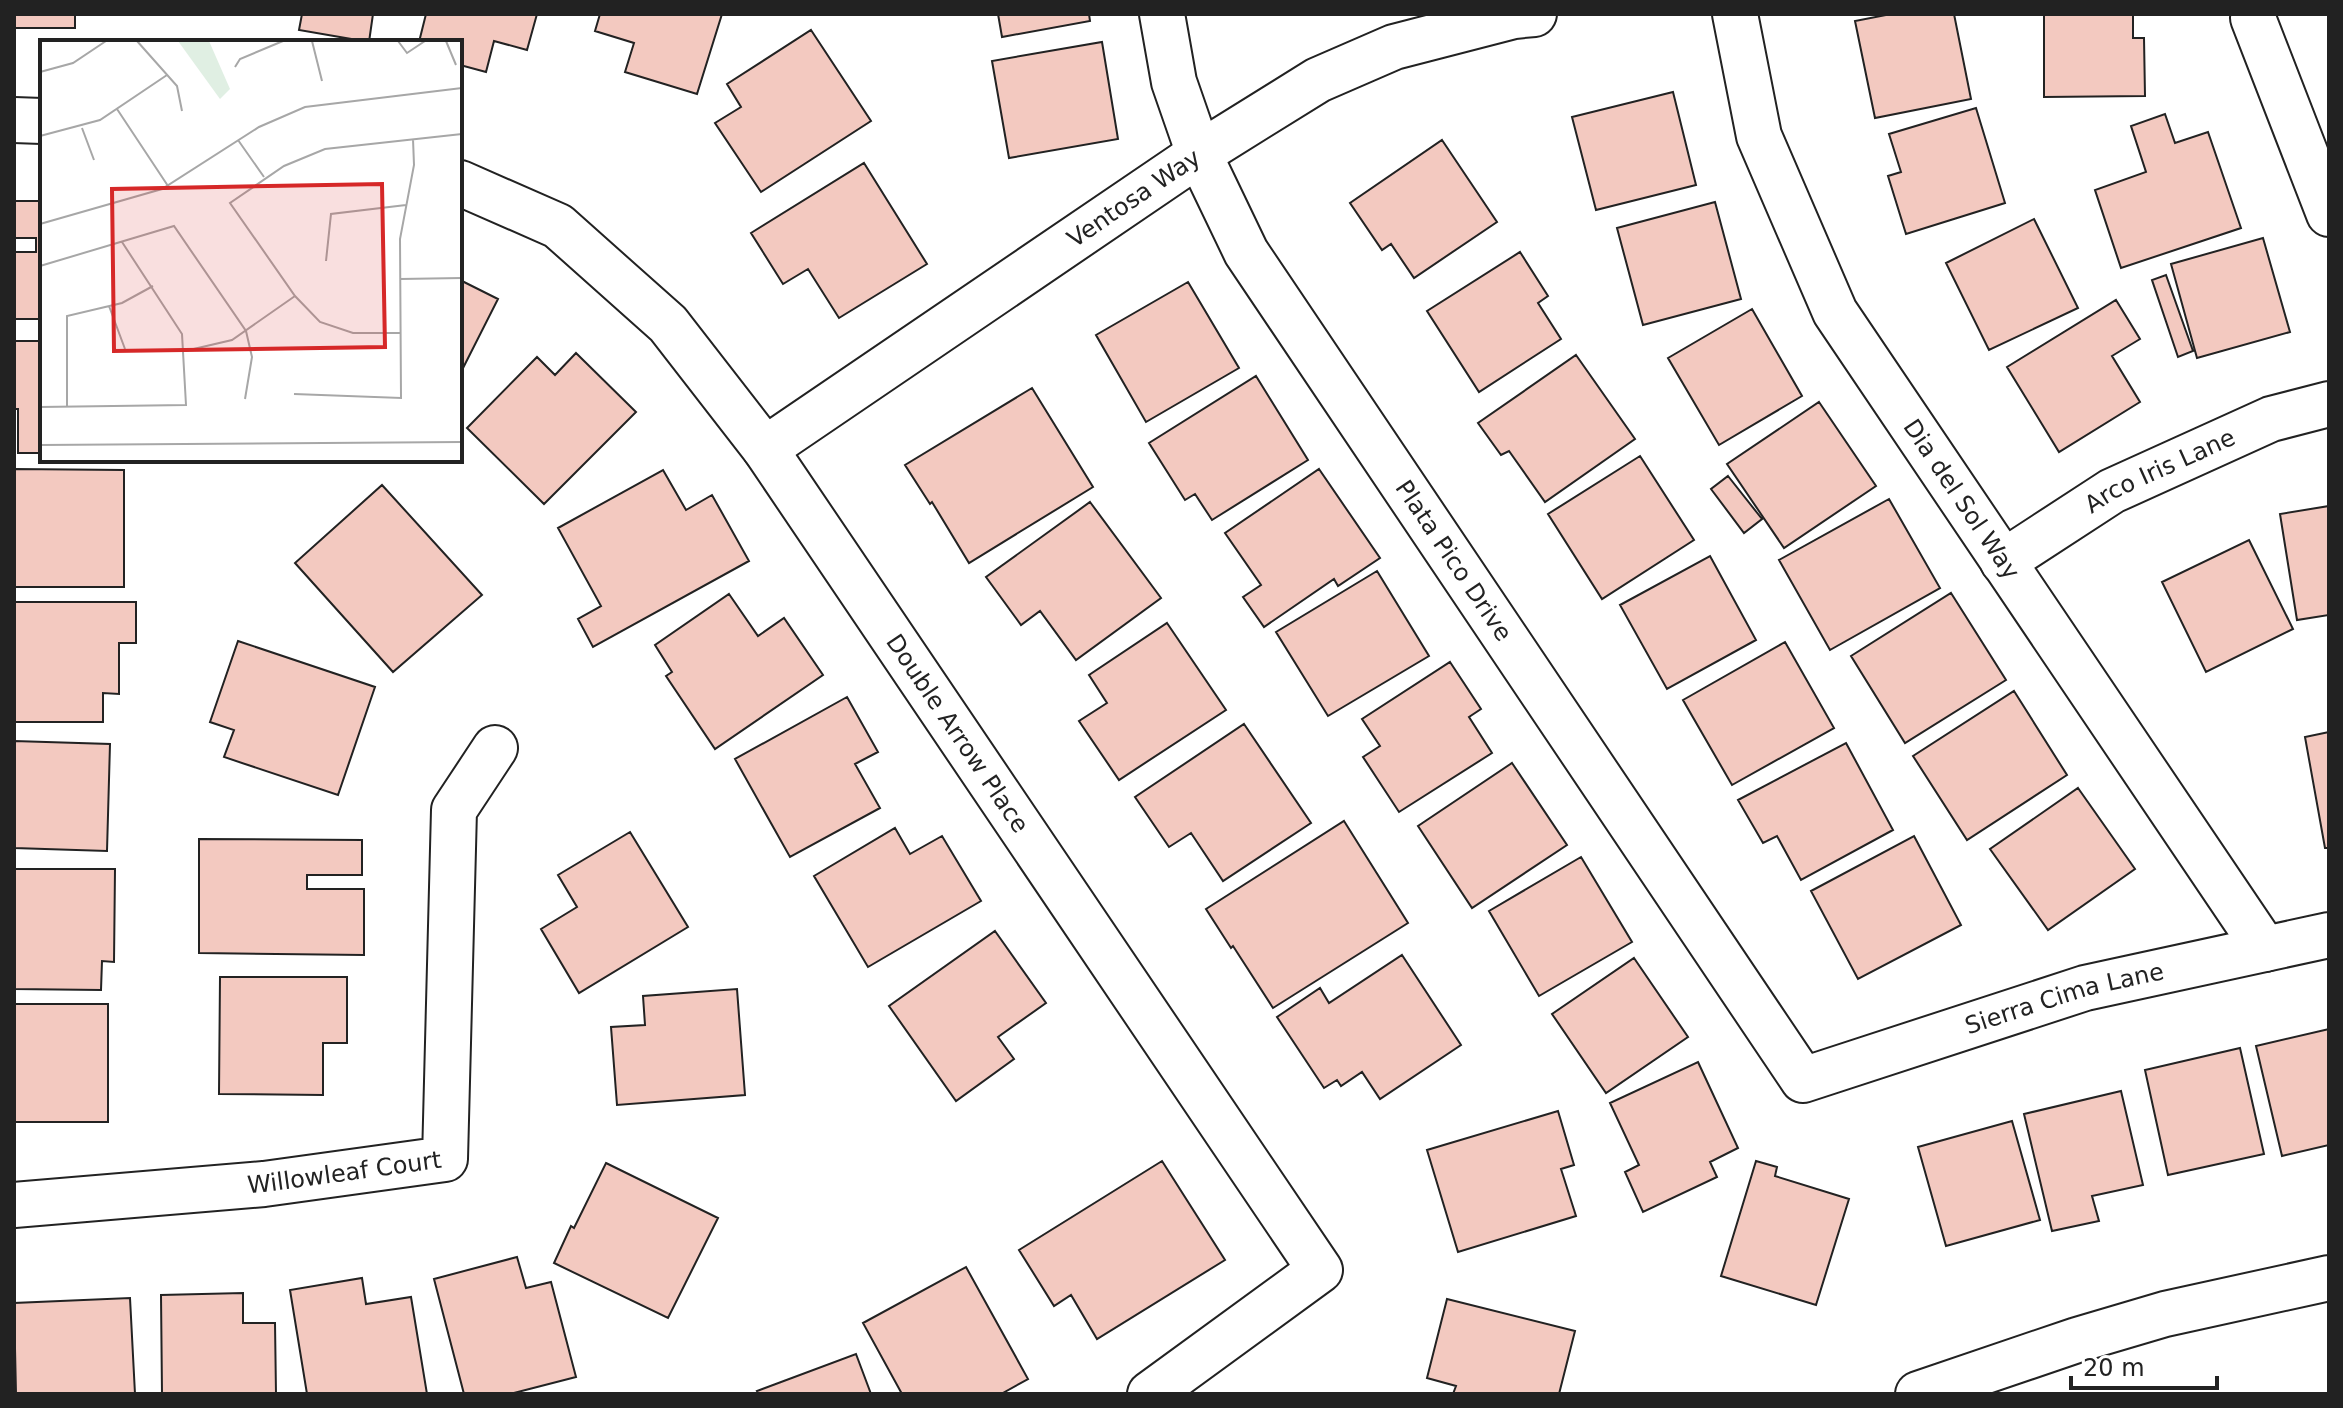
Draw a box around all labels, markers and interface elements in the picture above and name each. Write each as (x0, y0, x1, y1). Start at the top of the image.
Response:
inset map (40, 40, 462, 462)
street label: Ventosa Way (1062, 143, 1206, 253)
street label: Dia del Sol Way (1897, 414, 2025, 585)
street label: Arco Iris Lane (2080, 423, 2239, 519)
street label: Plata Pico Drive (1390, 475, 1518, 646)
street label: Double Arrow Place (880, 629, 1034, 838)
street label: Sierra Cima Lane (1962, 957, 2166, 1040)
street label: Willowleaf Court (246, 1146, 443, 1199)
scale bar (2071, 1340, 2217, 1390)
text: 20 m (2083, 1354, 2145, 1382)

